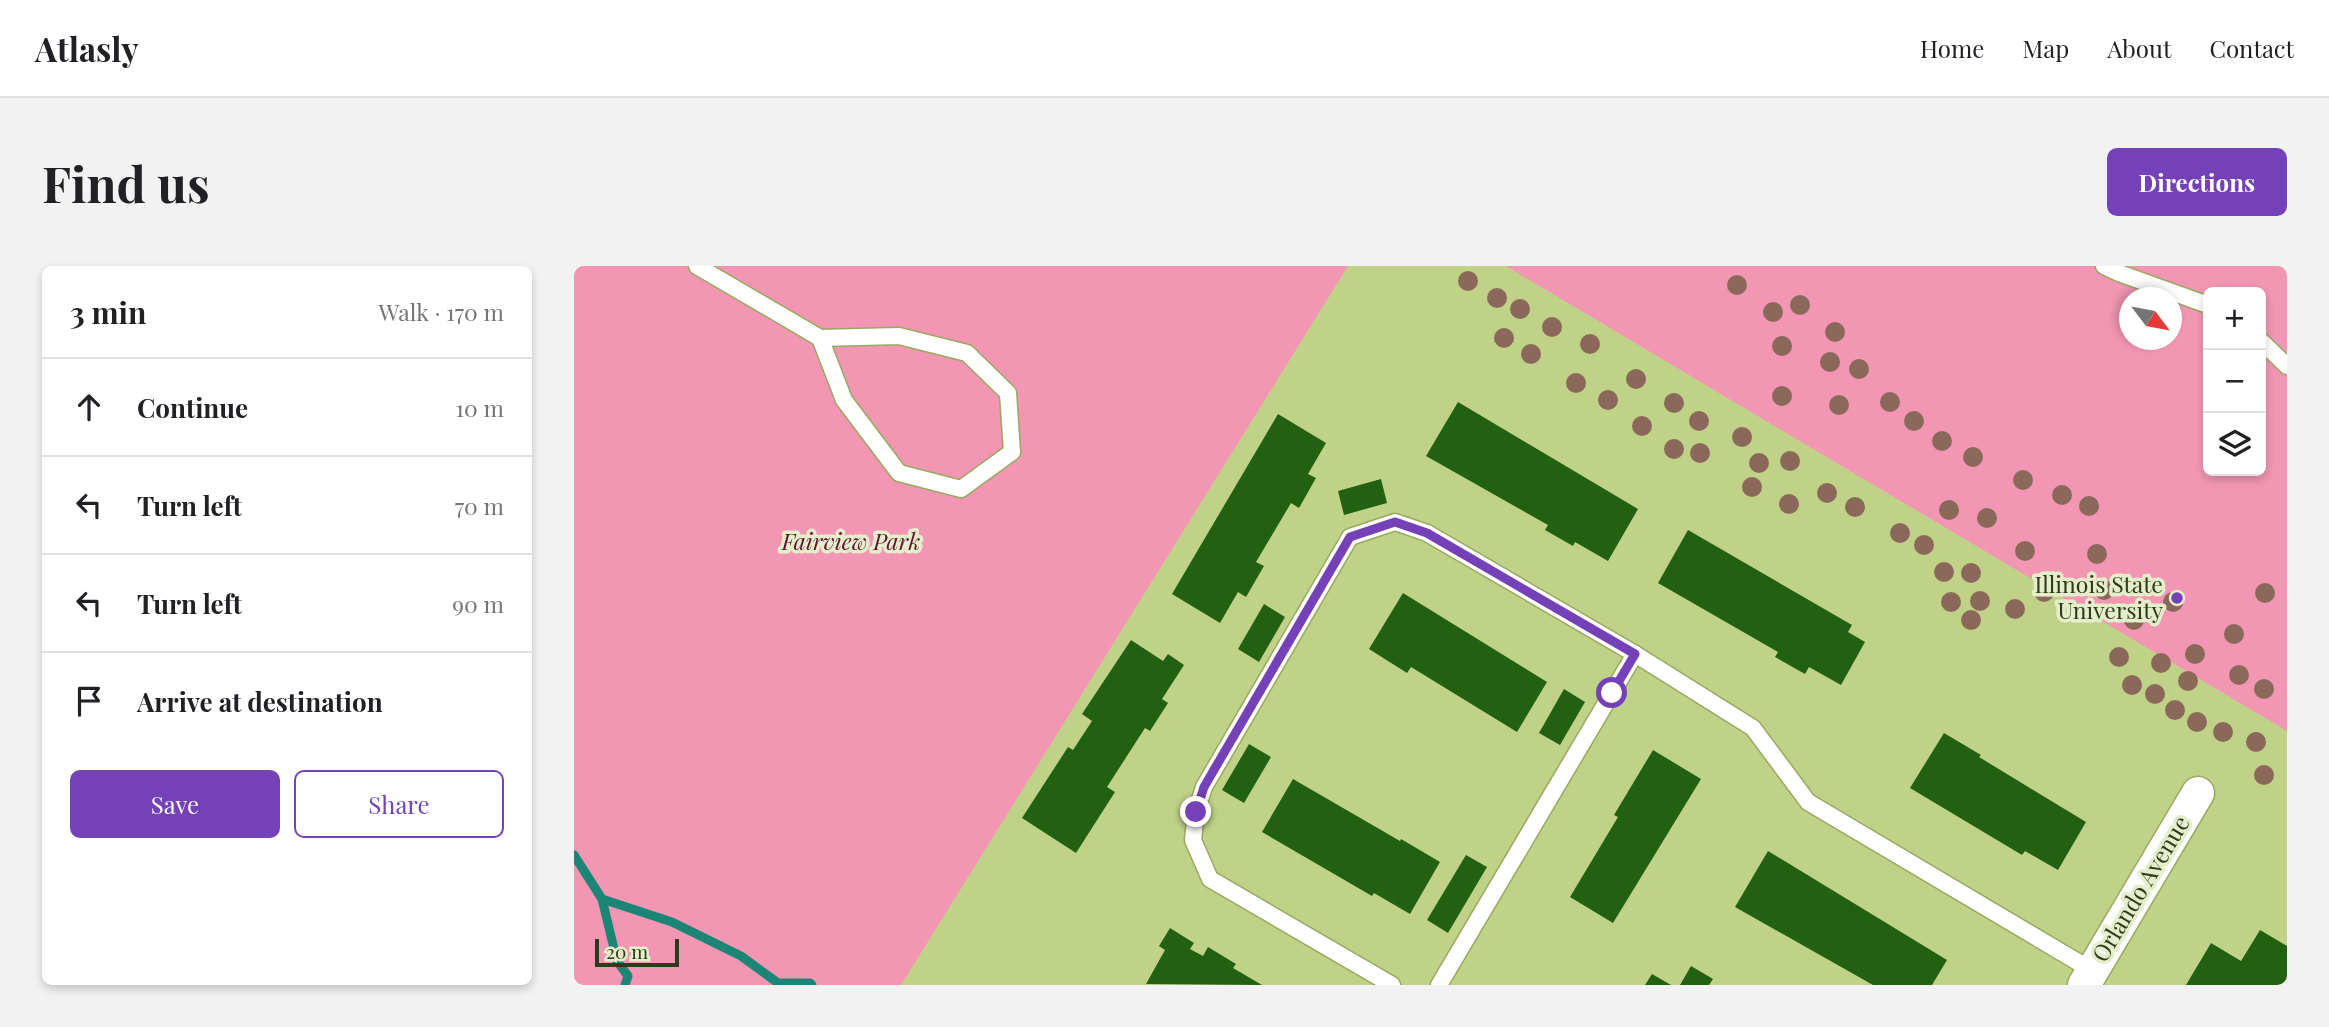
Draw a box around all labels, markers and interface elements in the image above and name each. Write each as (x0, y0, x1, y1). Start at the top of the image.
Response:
text: Atlasly (35, 26, 139, 70)
text: Home (1920, 32, 1984, 64)
text: Map (2022, 32, 2069, 64)
text: About (2107, 32, 2171, 64)
text: Contact (2209, 32, 2294, 64)
button: Directions (2107, 148, 2287, 216)
text: Find us (42, 150, 210, 215)
north arrow (2119, 287, 2182, 350)
map controls (2203, 287, 2266, 476)
button: + (2203, 287, 2266, 350)
text: 3 min (70, 292, 146, 332)
text: Walk · 170 m (379, 296, 504, 327)
button: − (2203, 350, 2266, 413)
icon: ahead (70, 388, 108, 426)
text: Continue (137, 390, 248, 425)
text: 10 m (456, 392, 504, 423)
button: layers (2203, 413, 2266, 476)
icon: left (70, 486, 108, 524)
text: Turn left (137, 488, 242, 523)
text: 70 m (455, 490, 504, 521)
park label: Fairview Park (781, 525, 920, 556)
place label: Illinois State University (2034, 568, 2163, 625)
icon: left (70, 584, 108, 622)
text: Turn left (137, 586, 242, 621)
text: 90 m (452, 588, 504, 619)
marker: Illinois State University (2169, 590, 2185, 606)
route start (1596, 677, 1627, 708)
icon: arrive (70, 682, 108, 720)
text: Arrive at destination (137, 684, 383, 719)
button: Save (70, 770, 280, 838)
button: Share (294, 770, 504, 838)
route end (1180, 796, 1211, 827)
street label: Orlando Avenue (2084, 809, 2196, 967)
scale bar (595, 936, 679, 968)
text: 20 m (606, 938, 648, 964)

